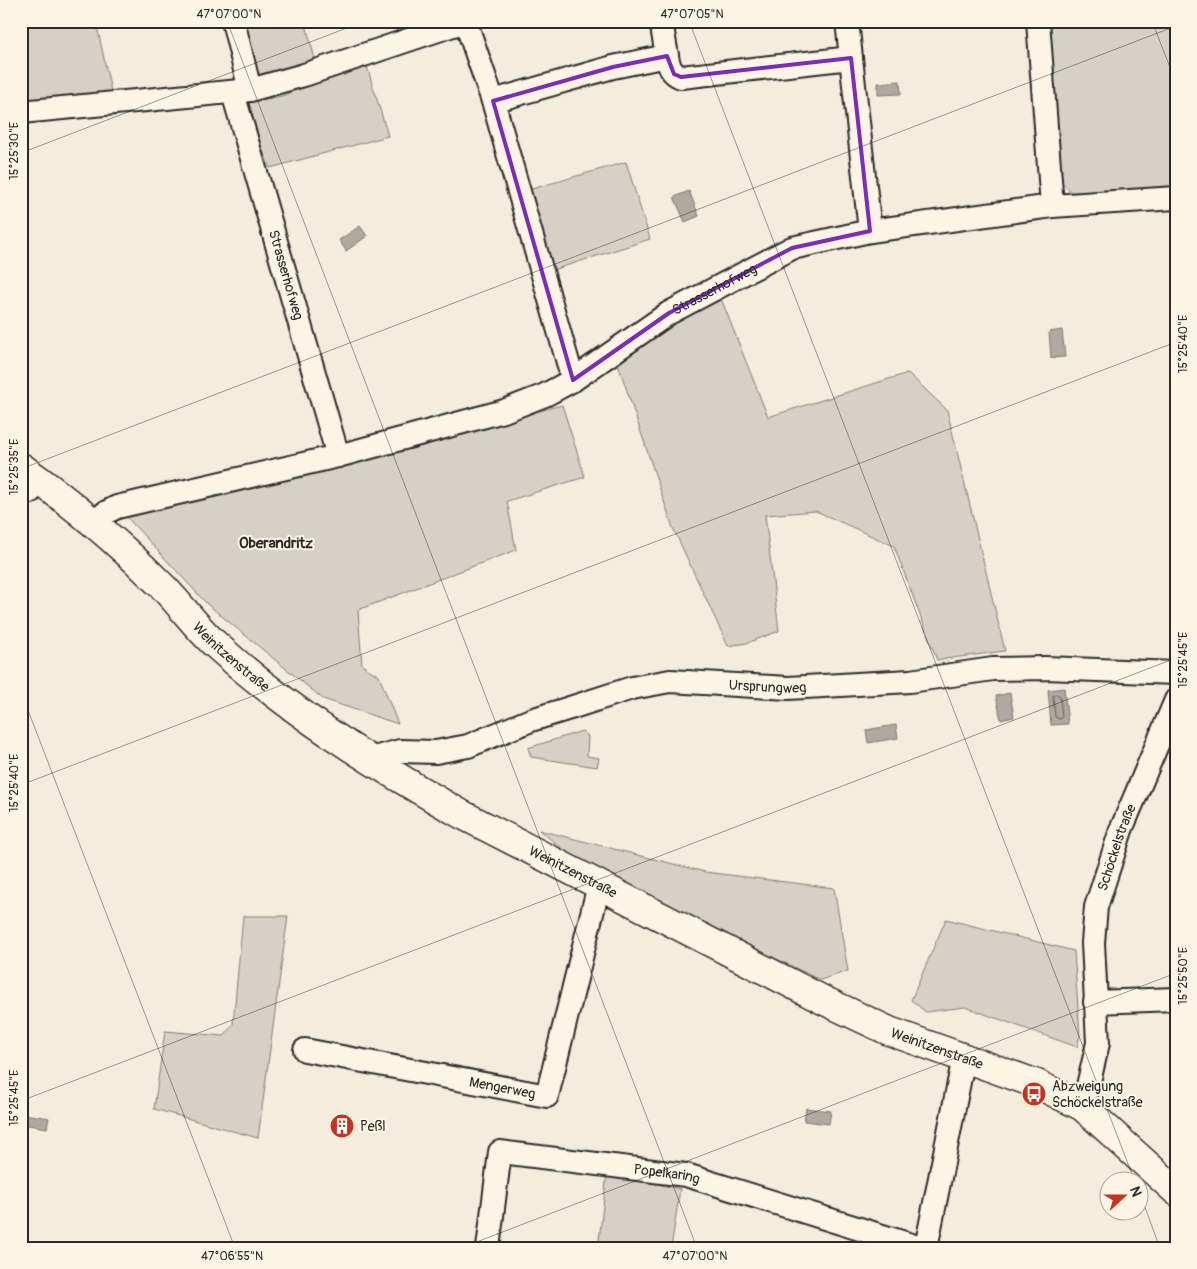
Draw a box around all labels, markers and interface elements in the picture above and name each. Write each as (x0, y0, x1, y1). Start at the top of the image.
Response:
text: 47°07'00"N (197, 7, 261, 22)
text: 47°07'05"N (660, 7, 724, 22)
text: 15°25'30"E (7, 122, 22, 180)
street label: Strasserhofweg (265, 228, 307, 322)
street label: Strasserhofweg (669, 260, 759, 318)
text: 15°25'40"E (1176, 315, 1191, 373)
text: 15°25'35"E (7, 439, 22, 495)
district label: Oberandritz (239, 534, 313, 553)
street label: Weinitzenstraße (189, 618, 273, 695)
text: 15°25'45"E (1176, 632, 1191, 688)
street label: Ursprungweg (728, 676, 807, 697)
text: 15°25'40"E (7, 754, 22, 812)
street label: Schöckelstraße (1093, 801, 1140, 893)
street label: Weinitzenstraße (526, 842, 620, 901)
text: 15°25'50"E (1176, 947, 1191, 1005)
street label: Weinitzenstraße (889, 1024, 986, 1073)
text: 15°25'45"E (7, 1070, 22, 1126)
street label: Mengerweg (468, 1073, 537, 1102)
place label: Abzweigung Schöckelstraße (1052, 1078, 1143, 1111)
bus stop icon: Abzweigung Schöckelstraße (1021, 1081, 1047, 1107)
building icon: Peßl (329, 1113, 355, 1139)
place label: Peßl (360, 1118, 386, 1135)
street label: Popelkaring (633, 1160, 702, 1187)
north arrow (1100, 1172, 1150, 1222)
text: N (1126, 1184, 1145, 1199)
text: 47°06'55"N (201, 1249, 263, 1264)
text: 47°07'00"N (663, 1249, 727, 1264)

